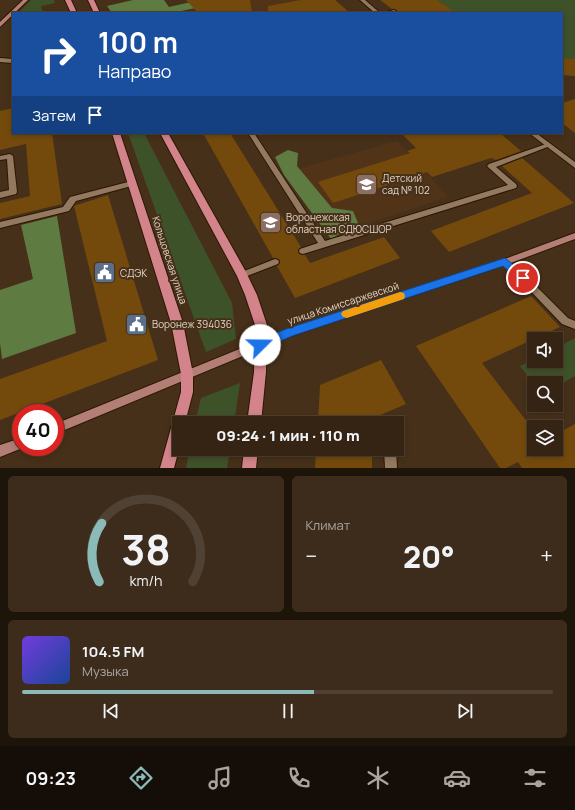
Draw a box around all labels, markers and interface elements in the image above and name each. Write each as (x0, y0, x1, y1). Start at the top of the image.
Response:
text: 100 m (98, 23, 178, 61)
icon: right (32, 28, 84, 80)
text: Направо (98, 59, 172, 83)
icon: arrive (84, 104, 106, 126)
text: Затем (32, 105, 76, 126)
school or university icon: Детский сад № 102 (354, 171, 380, 197)
place label: Детский сад № 102 (382, 171, 430, 197)
school or university icon: Воронежская областная СДЮСШОР (258, 210, 284, 236)
place label: Воронежская областная СДЮСШОР (286, 210, 392, 236)
street label: Кольцовская улица (149, 214, 191, 306)
public building icon: СДЭК (92, 260, 118, 286)
pin (506, 261, 540, 295)
place label: СДЭК (120, 266, 147, 280)
icon: arrive (512, 267, 534, 289)
street label: улица Комиссаржевской (285, 278, 401, 328)
public building icon: Воронеж 394036 (124, 311, 150, 337)
place label: Воронеж 394036 (152, 317, 232, 331)
position arrow (239, 324, 281, 366)
map controls (527, 332, 563, 456)
button: sound (527, 332, 563, 368)
button: search (527, 376, 563, 412)
speed limit sign: 40 (12, 404, 64, 456)
button: layers (527, 420, 563, 456)
text: 09:24 · 1 мин · 110 m (216, 425, 360, 446)
text: Климат (306, 516, 350, 534)
text: 38 (121, 521, 171, 577)
text: 20° (403, 536, 455, 577)
text: − (306, 541, 317, 571)
text: + (540, 541, 553, 571)
text: km/h (129, 571, 162, 590)
text: 104.5 FM (82, 641, 144, 662)
text: Музыка (82, 662, 129, 680)
icon: previous (100, 700, 122, 722)
icon: pause (277, 700, 299, 722)
icon: next (454, 700, 476, 722)
icon: directions (127, 764, 155, 792)
icon: music (206, 764, 234, 792)
icon: phone (285, 764, 313, 792)
icon: climate (364, 764, 392, 792)
icon: car (443, 764, 471, 792)
icon: filters (521, 764, 549, 792)
text: 09:23 (25, 766, 76, 790)

